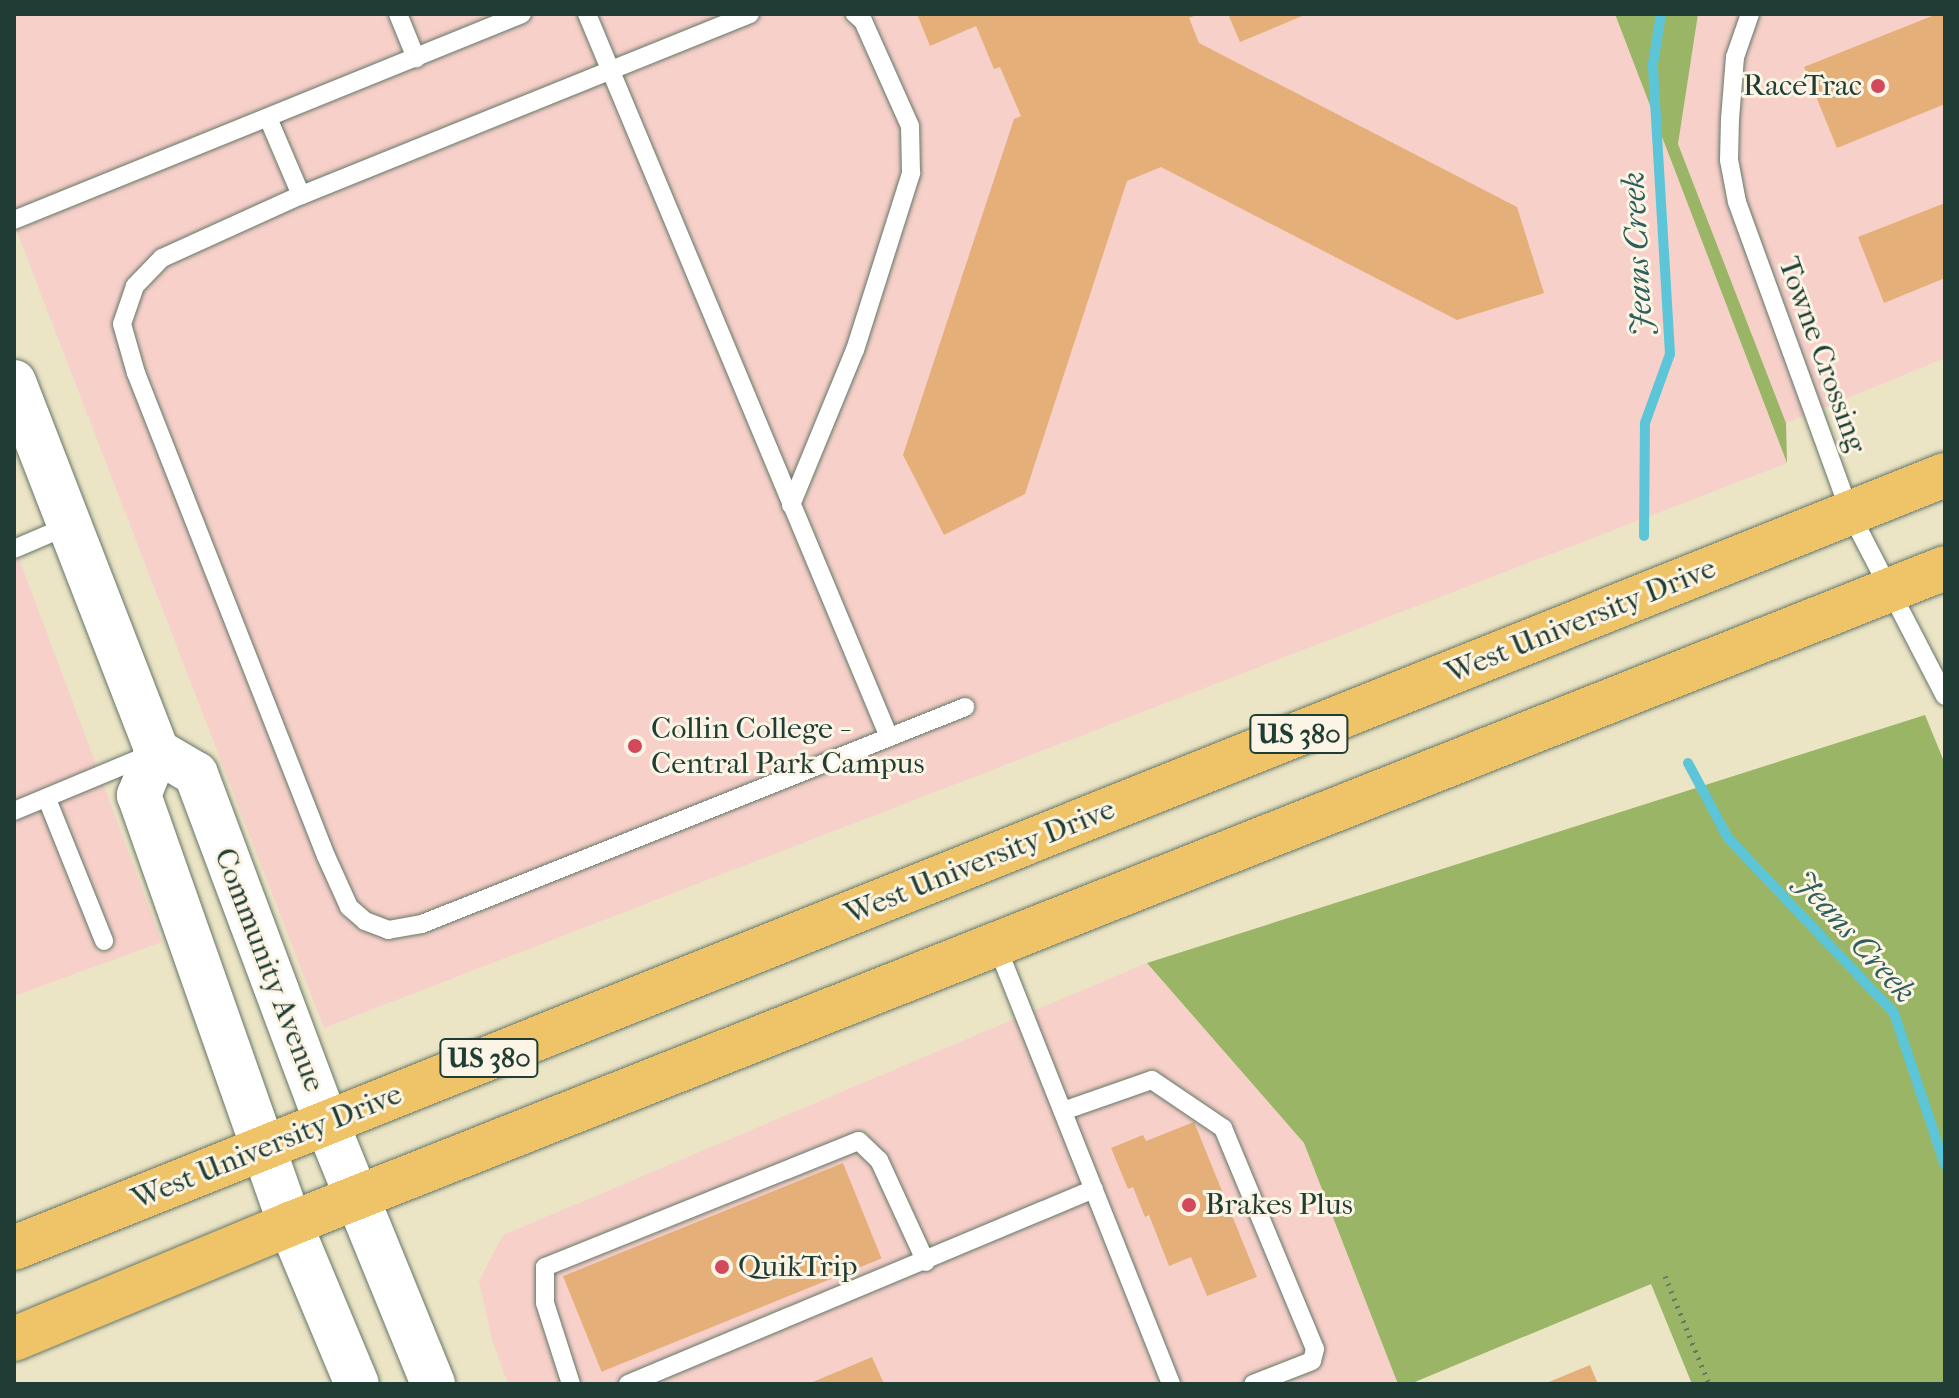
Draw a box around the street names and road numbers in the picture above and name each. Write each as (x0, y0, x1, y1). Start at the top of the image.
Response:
street label: Towne Crossing (1770, 252, 1874, 458)
street label: West University Drive (1441, 550, 1721, 692)
road number: US 380 (1249, 710, 1349, 758)
street label: West University Drive (840, 791, 1120, 933)
street label: Community Avenue (206, 843, 332, 1097)
road number: US 380 (439, 1034, 539, 1082)
street label: West University Drive (127, 1076, 407, 1218)

